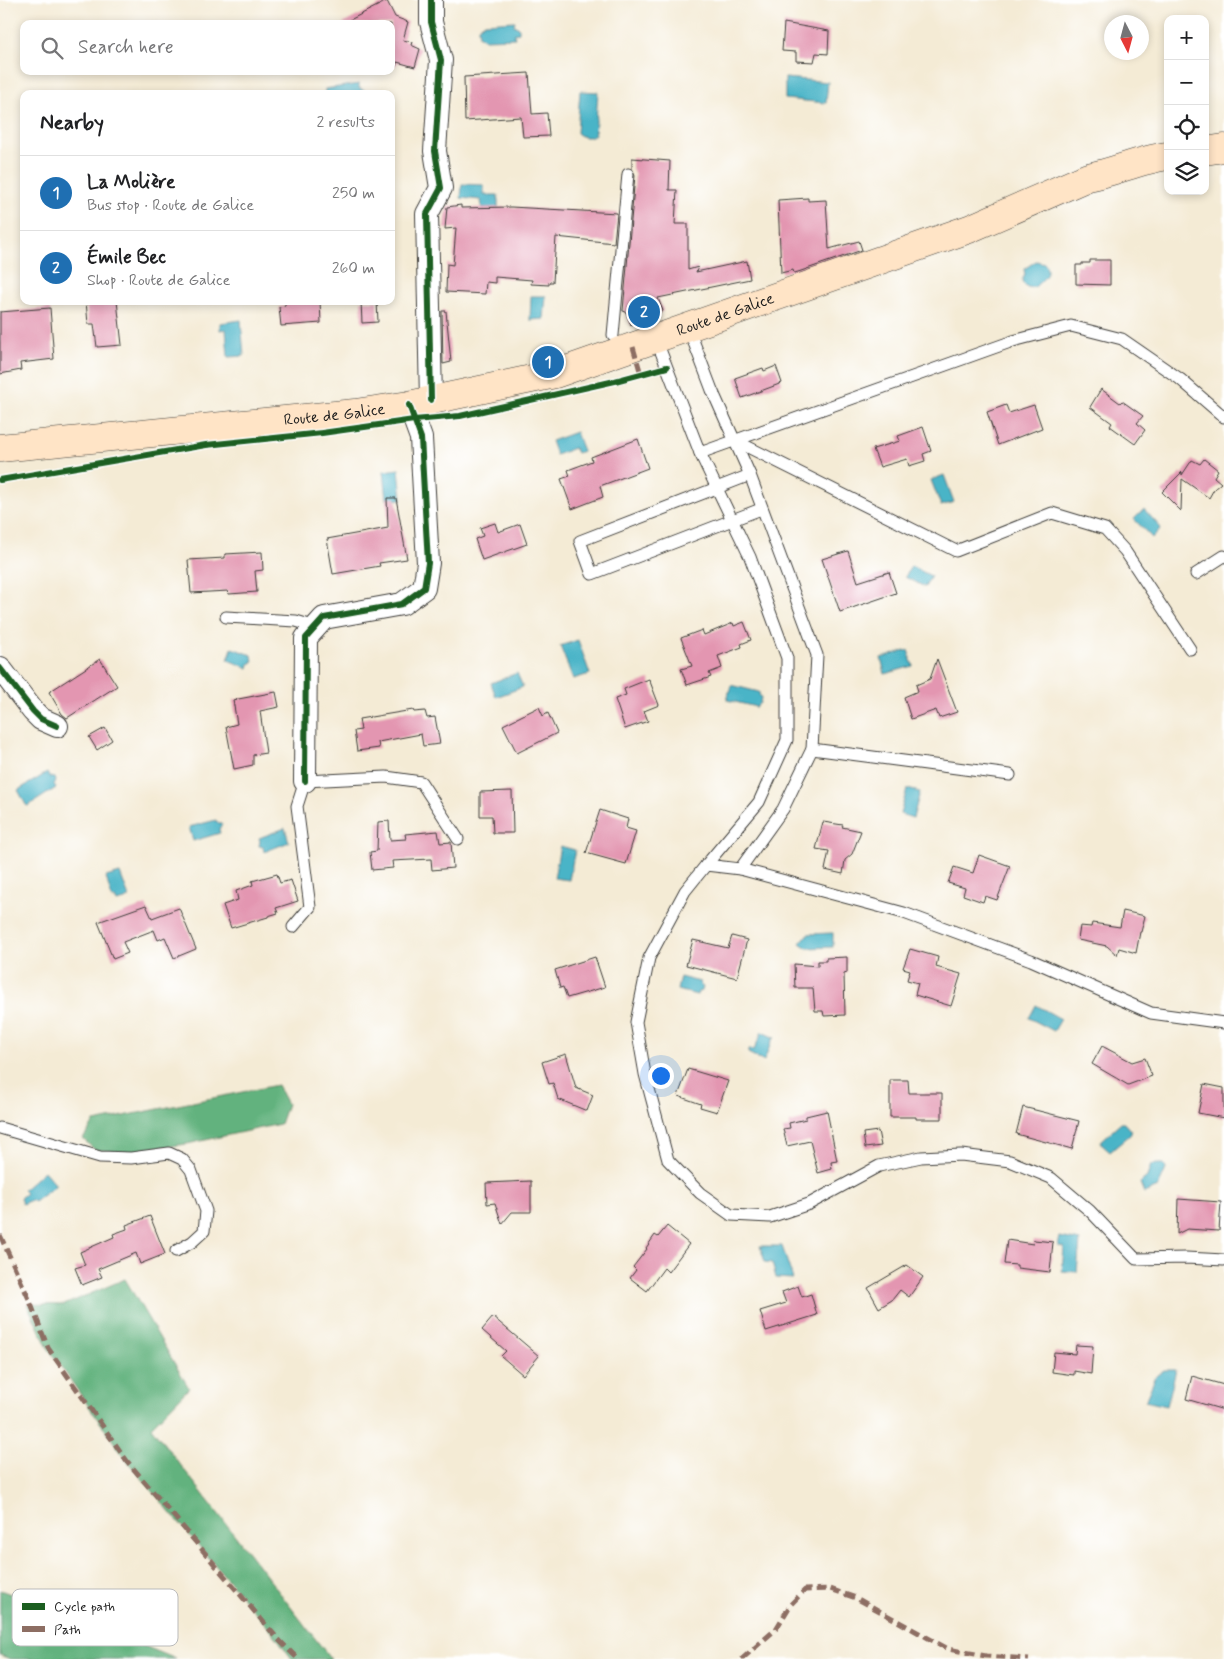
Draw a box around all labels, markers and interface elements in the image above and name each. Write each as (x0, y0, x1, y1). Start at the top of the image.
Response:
north arrow (1104, 15, 1149, 60)
map controls (1164, 15, 1209, 195)
button: + (1164, 15, 1209, 60)
search box (20, 20, 395, 75)
icon: search (38, 34, 66, 62)
text: Search here (78, 35, 174, 60)
button: − (1164, 60, 1209, 105)
button: locate (1164, 105, 1209, 150)
text: Nearby (40, 109, 104, 137)
text: 2 results (317, 112, 375, 133)
button: layers (1164, 150, 1209, 195)
text: La Molière (87, 170, 175, 195)
text: 1 (52, 183, 60, 204)
text: 250 m (332, 183, 375, 204)
text: Bus stop · Route de Galice (87, 195, 254, 216)
text: Émile Bec (87, 245, 166, 270)
text: 2 (52, 258, 60, 279)
text: 260 m (332, 258, 375, 279)
text: Shop · Route de Galice (87, 270, 231, 291)
street label: Route de Galice (674, 288, 777, 341)
pin: 2 (628, 293, 660, 331)
pin: 1 (532, 343, 564, 381)
street label: Route de Galice (283, 398, 387, 430)
your location (648, 1063, 674, 1089)
legend (12, 1589, 178, 1646)
text: Cycle path (54, 1598, 115, 1616)
text: Path (54, 1621, 81, 1639)

